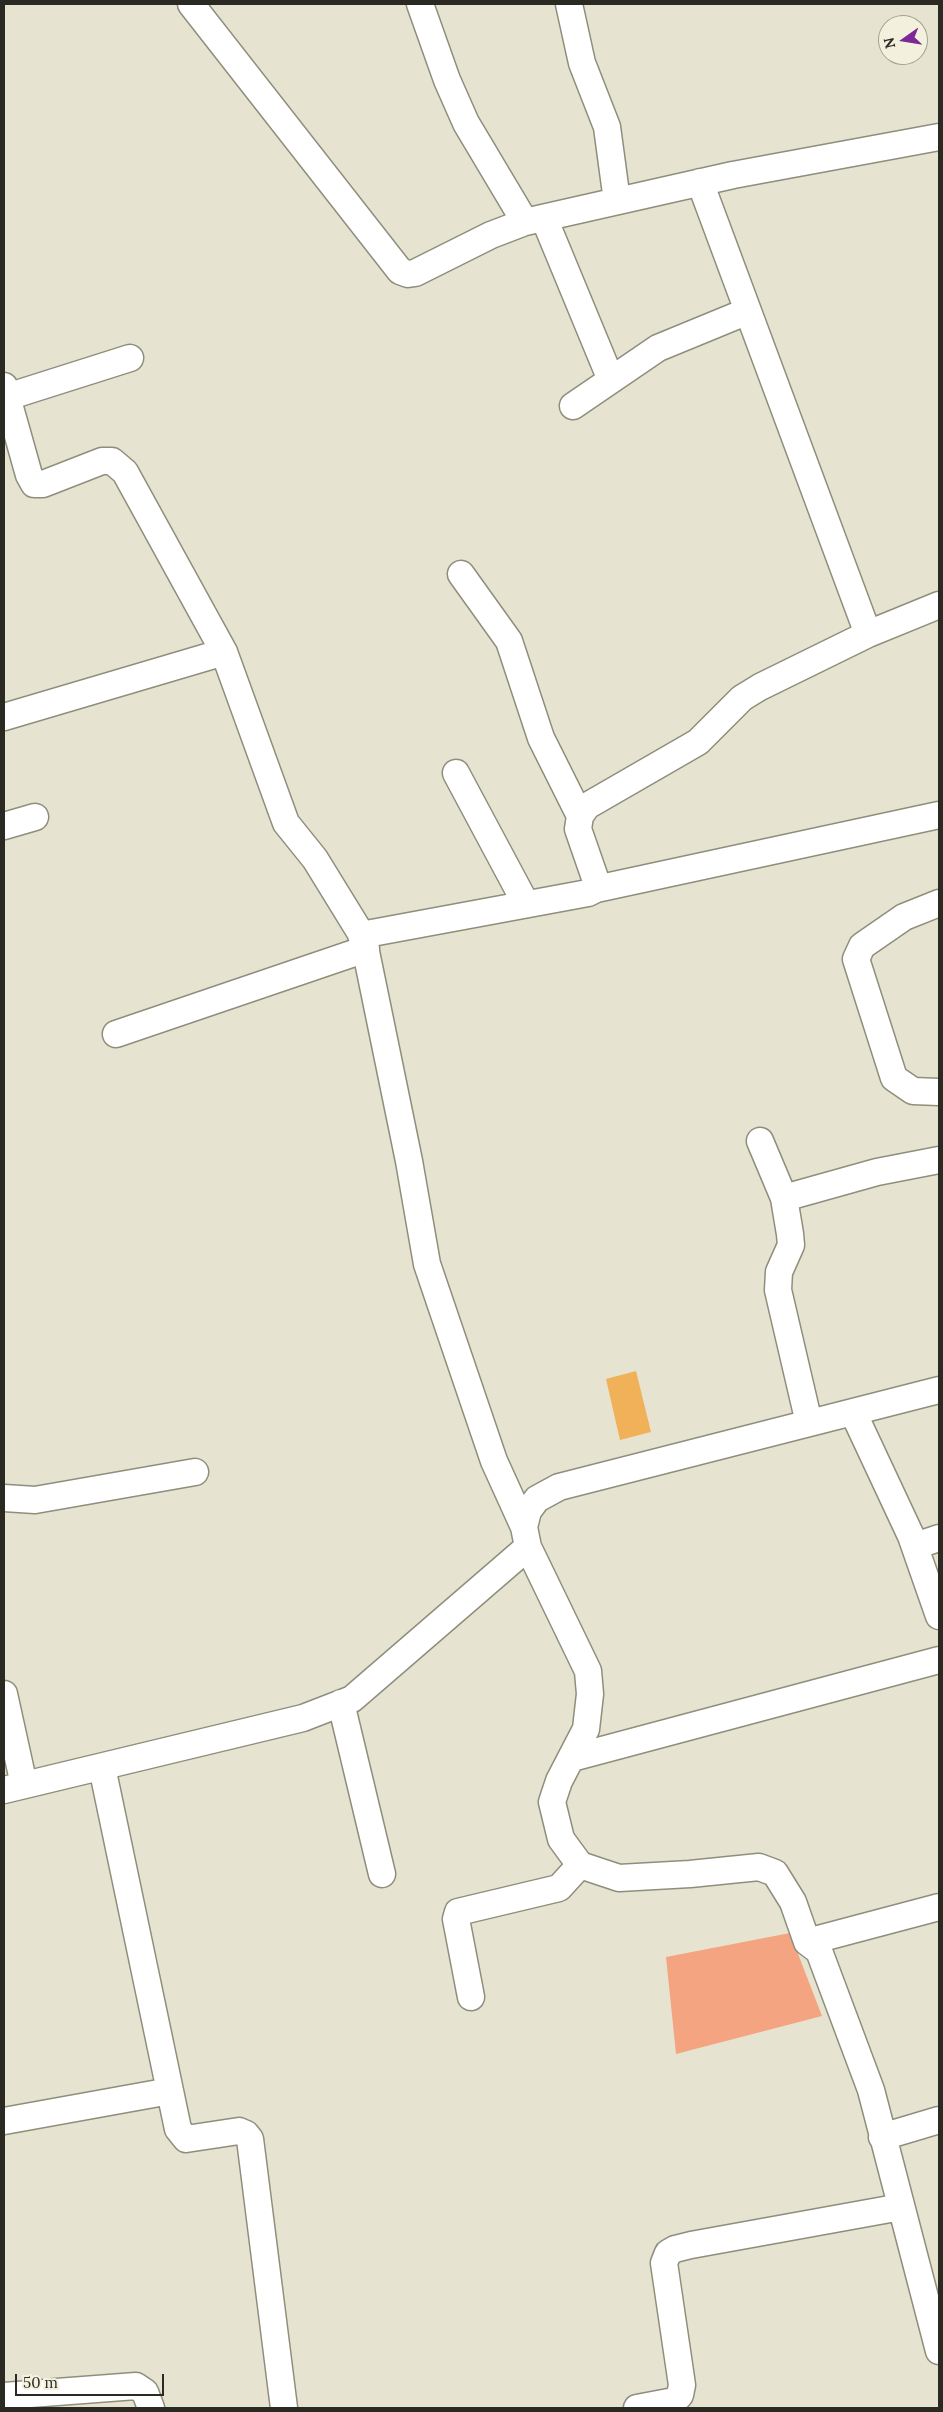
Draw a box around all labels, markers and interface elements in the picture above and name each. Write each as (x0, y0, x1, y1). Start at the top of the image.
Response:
north arrow (878, 15, 928, 65)
text: N (879, 36, 899, 50)
scale bar (18, 2364, 166, 2396)
text: 50 m (23, 2373, 58, 2392)

